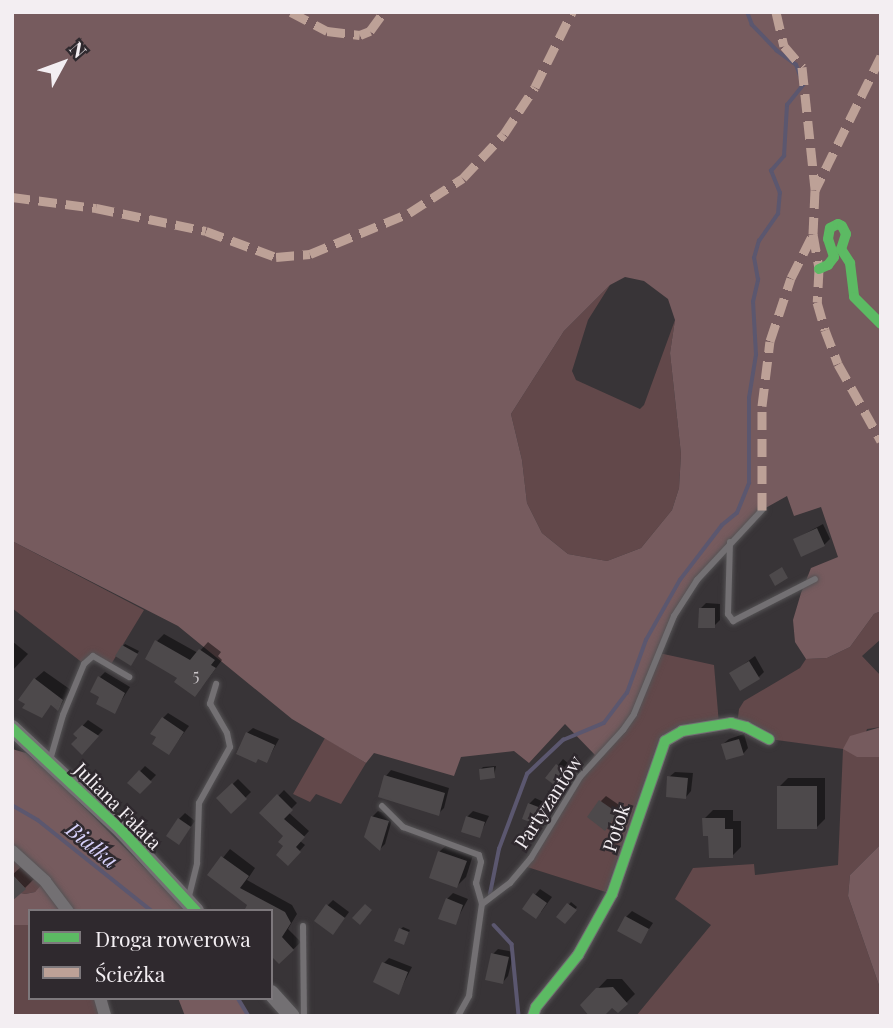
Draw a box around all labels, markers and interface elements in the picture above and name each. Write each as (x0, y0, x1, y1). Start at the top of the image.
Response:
north arrow (28, 28, 98, 98)
text: N (65, 36, 93, 63)
house number: 5 (193, 665, 199, 685)
street label: Partyzantów (509, 751, 587, 853)
street label: Juliana Fałata (70, 758, 166, 854)
street label: Potok (598, 801, 634, 855)
water label: Białka (62, 816, 124, 872)
legend (28, 909, 273, 1000)
text: Droga rowerowa (95, 924, 251, 952)
text: Ścieżka (95, 959, 165, 987)

